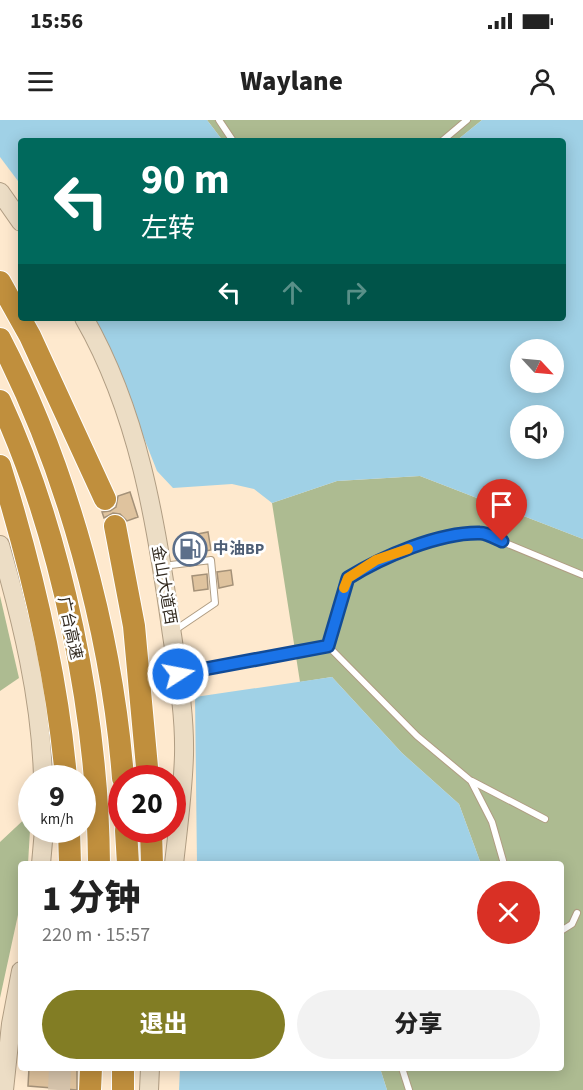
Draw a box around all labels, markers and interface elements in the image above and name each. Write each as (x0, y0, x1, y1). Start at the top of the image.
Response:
text: 15:56 (30, 5, 83, 37)
text: Waylane (240, 62, 343, 101)
icon: menu (24, 65, 57, 98)
icon: person (526, 65, 559, 98)
text: 90 m (141, 150, 230, 210)
icon: left (42, 162, 120, 240)
text: 左转 (141, 209, 195, 248)
icon: left (213, 276, 246, 309)
icon: ahead (276, 276, 309, 309)
icon: right (339, 276, 372, 309)
north arrow (510, 339, 564, 393)
map controls (510, 339, 564, 459)
button: sound (510, 405, 564, 459)
pin (476, 479, 527, 541)
icon: arrive (485, 488, 518, 521)
fuel station icon: 中油BP (172, 531, 208, 567)
place label: 中油BP (213, 538, 264, 560)
street label: 金山大道西 (146, 544, 182, 626)
street label: 广台高速 (53, 594, 87, 662)
position arrow (146, 642, 210, 706)
speed limit sign: 20 (108, 765, 186, 843)
text: 9 (49, 775, 65, 818)
text: km/h (40, 809, 74, 830)
text: 1 分钟 (42, 873, 140, 924)
button: close (477, 881, 540, 944)
text: 220 m · 15:57 (42, 921, 150, 949)
button: 退出 (42, 990, 285, 1059)
button: 分享 (297, 990, 540, 1059)

